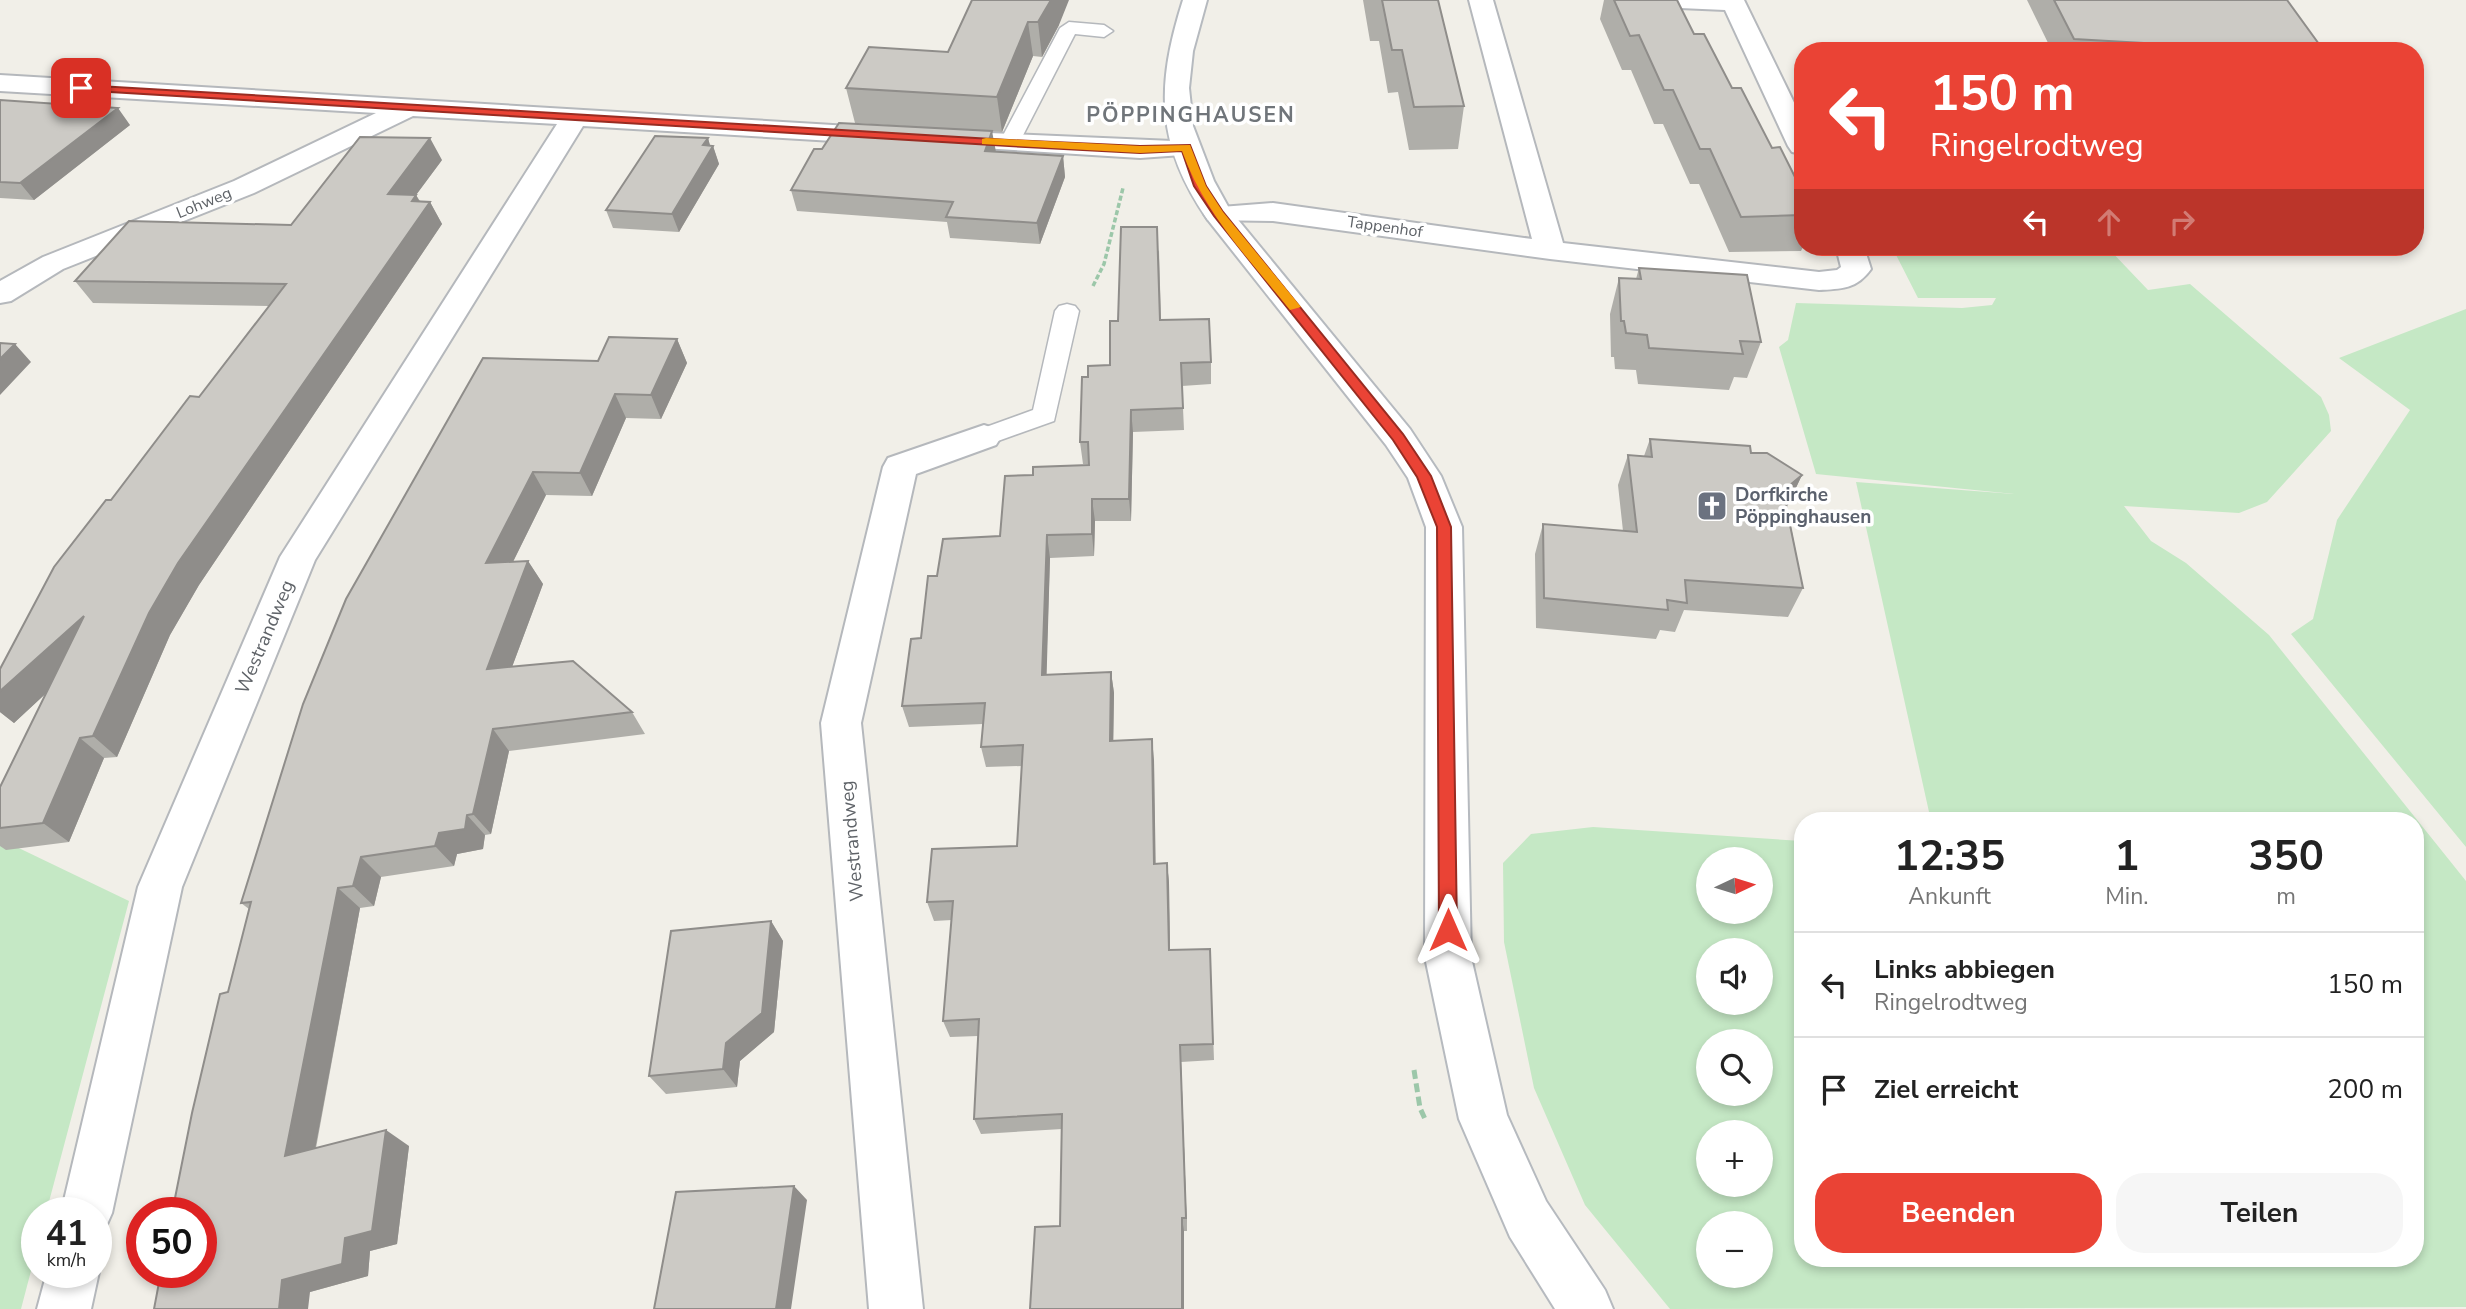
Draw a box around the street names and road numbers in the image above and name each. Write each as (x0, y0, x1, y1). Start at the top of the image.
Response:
street label: Lohweg (173, 182, 235, 224)
street label: Tappenhof (1346, 211, 1425, 243)
street label: Westrandweg (229, 576, 301, 698)
street label: Westrandweg (834, 779, 870, 903)

